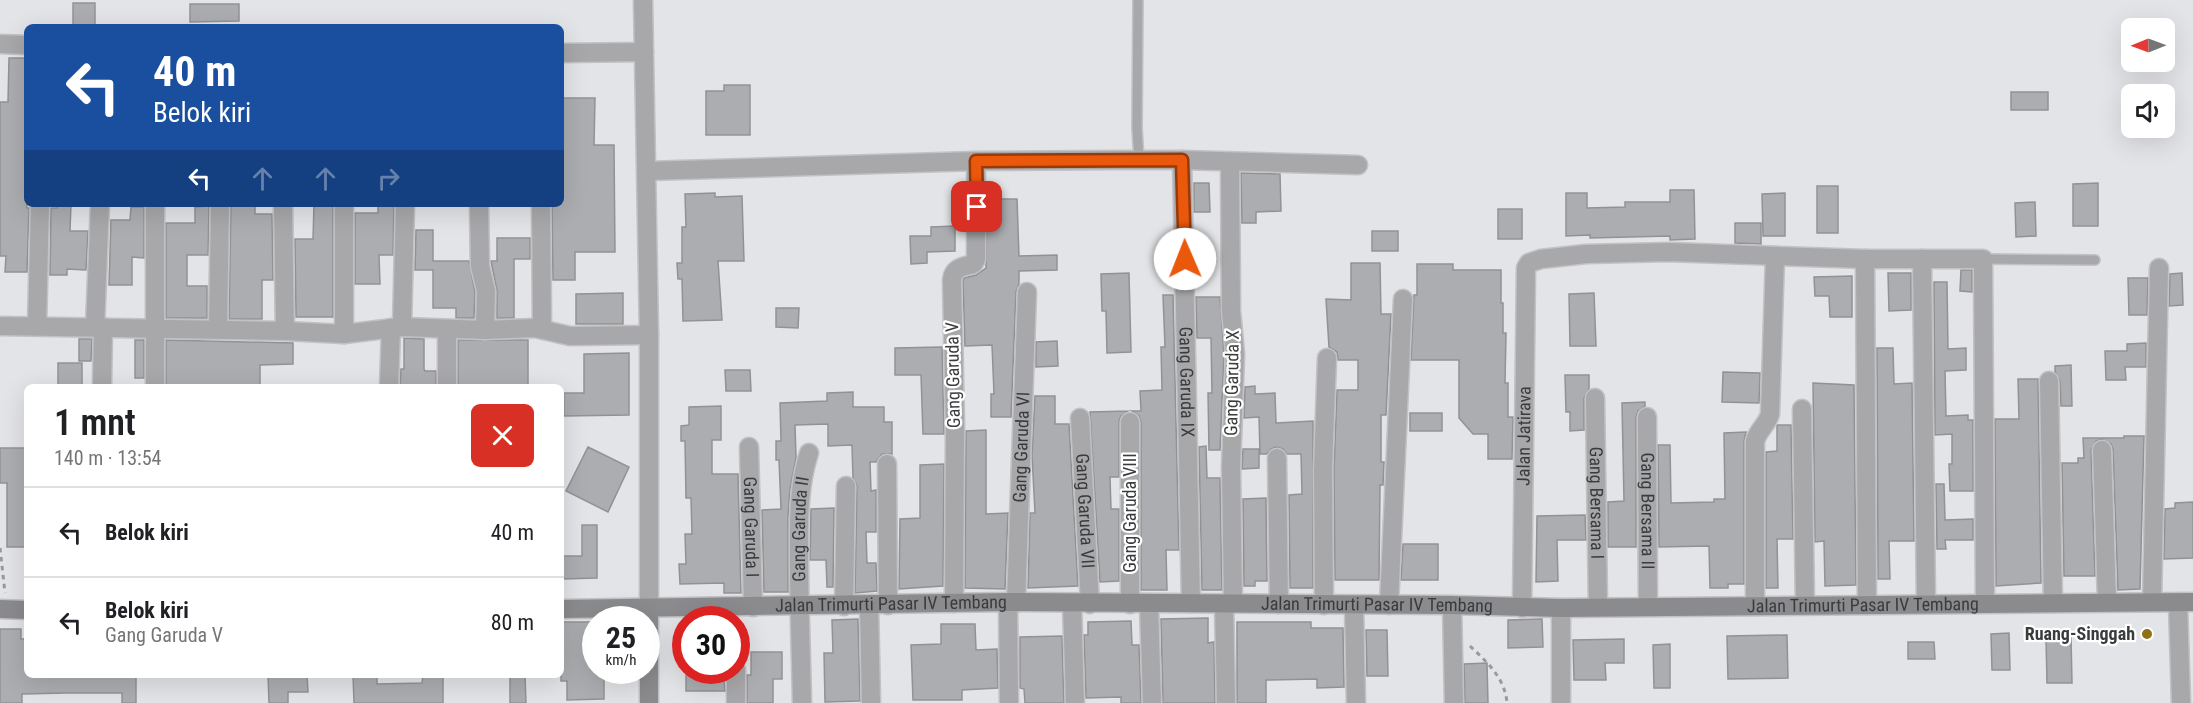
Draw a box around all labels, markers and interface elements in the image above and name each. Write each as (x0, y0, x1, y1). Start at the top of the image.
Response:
north arrow (2121, 18, 2175, 72)
map controls (2121, 18, 2175, 138)
text: 40 m (153, 47, 236, 96)
icon: left (54, 48, 132, 126)
button: sound (2121, 84, 2175, 138)
text: Belok kiri (153, 97, 251, 129)
icon: left (183, 162, 216, 195)
icon: ahead (246, 162, 279, 195)
icon: ahead (309, 162, 342, 195)
icon: right (372, 162, 405, 195)
pin (951, 181, 1002, 232)
icon: arrive (960, 190, 993, 223)
position arrow (1153, 227, 1217, 291)
street label: Gang Garuda V (941, 322, 964, 428)
street label: Gang Garuda IX (1175, 326, 1199, 438)
street label: Gang Garuda X (1220, 330, 1243, 436)
street label: Jalan Jatirava (1512, 386, 1535, 486)
street label: Gang Garuda VI (1009, 391, 1033, 503)
text: 1 mnt (54, 402, 136, 444)
button: close (471, 404, 534, 467)
text: 140 m · 13:54 (54, 446, 161, 470)
street label: Gang Bersama I (1586, 447, 1608, 559)
street label: Gang Bersama II (1637, 452, 1659, 570)
street label: Gang Garuda VII (1072, 453, 1099, 569)
street label: Gang Garuda VIII (1119, 453, 1140, 573)
street label: Gang Garuda II (788, 475, 813, 582)
street label: Gang Garuda I (740, 476, 763, 578)
icon: left (54, 516, 87, 549)
text: Belok kiri (105, 520, 189, 545)
text: 40 m (491, 520, 534, 545)
street label: Jalan Trimurti Pasar IV Tembang (775, 591, 1007, 616)
street label: Jalan Trimurti Pasar IV Tembang (1261, 593, 1493, 616)
street label: Jalan Trimurti Pasar IV Tembang (1747, 593, 1979, 616)
text: Belok kiri (105, 598, 189, 623)
icon: left (54, 606, 87, 639)
speed limit sign: 30 (672, 606, 750, 684)
text: 80 m (491, 610, 534, 635)
text: 25 (606, 620, 636, 655)
text: Gang Garuda V (105, 623, 223, 647)
place label: Ruang-Singgah (2025, 623, 2135, 644)
marker: Ruang-Singgah (2140, 627, 2154, 641)
text: km/h (606, 651, 636, 669)

